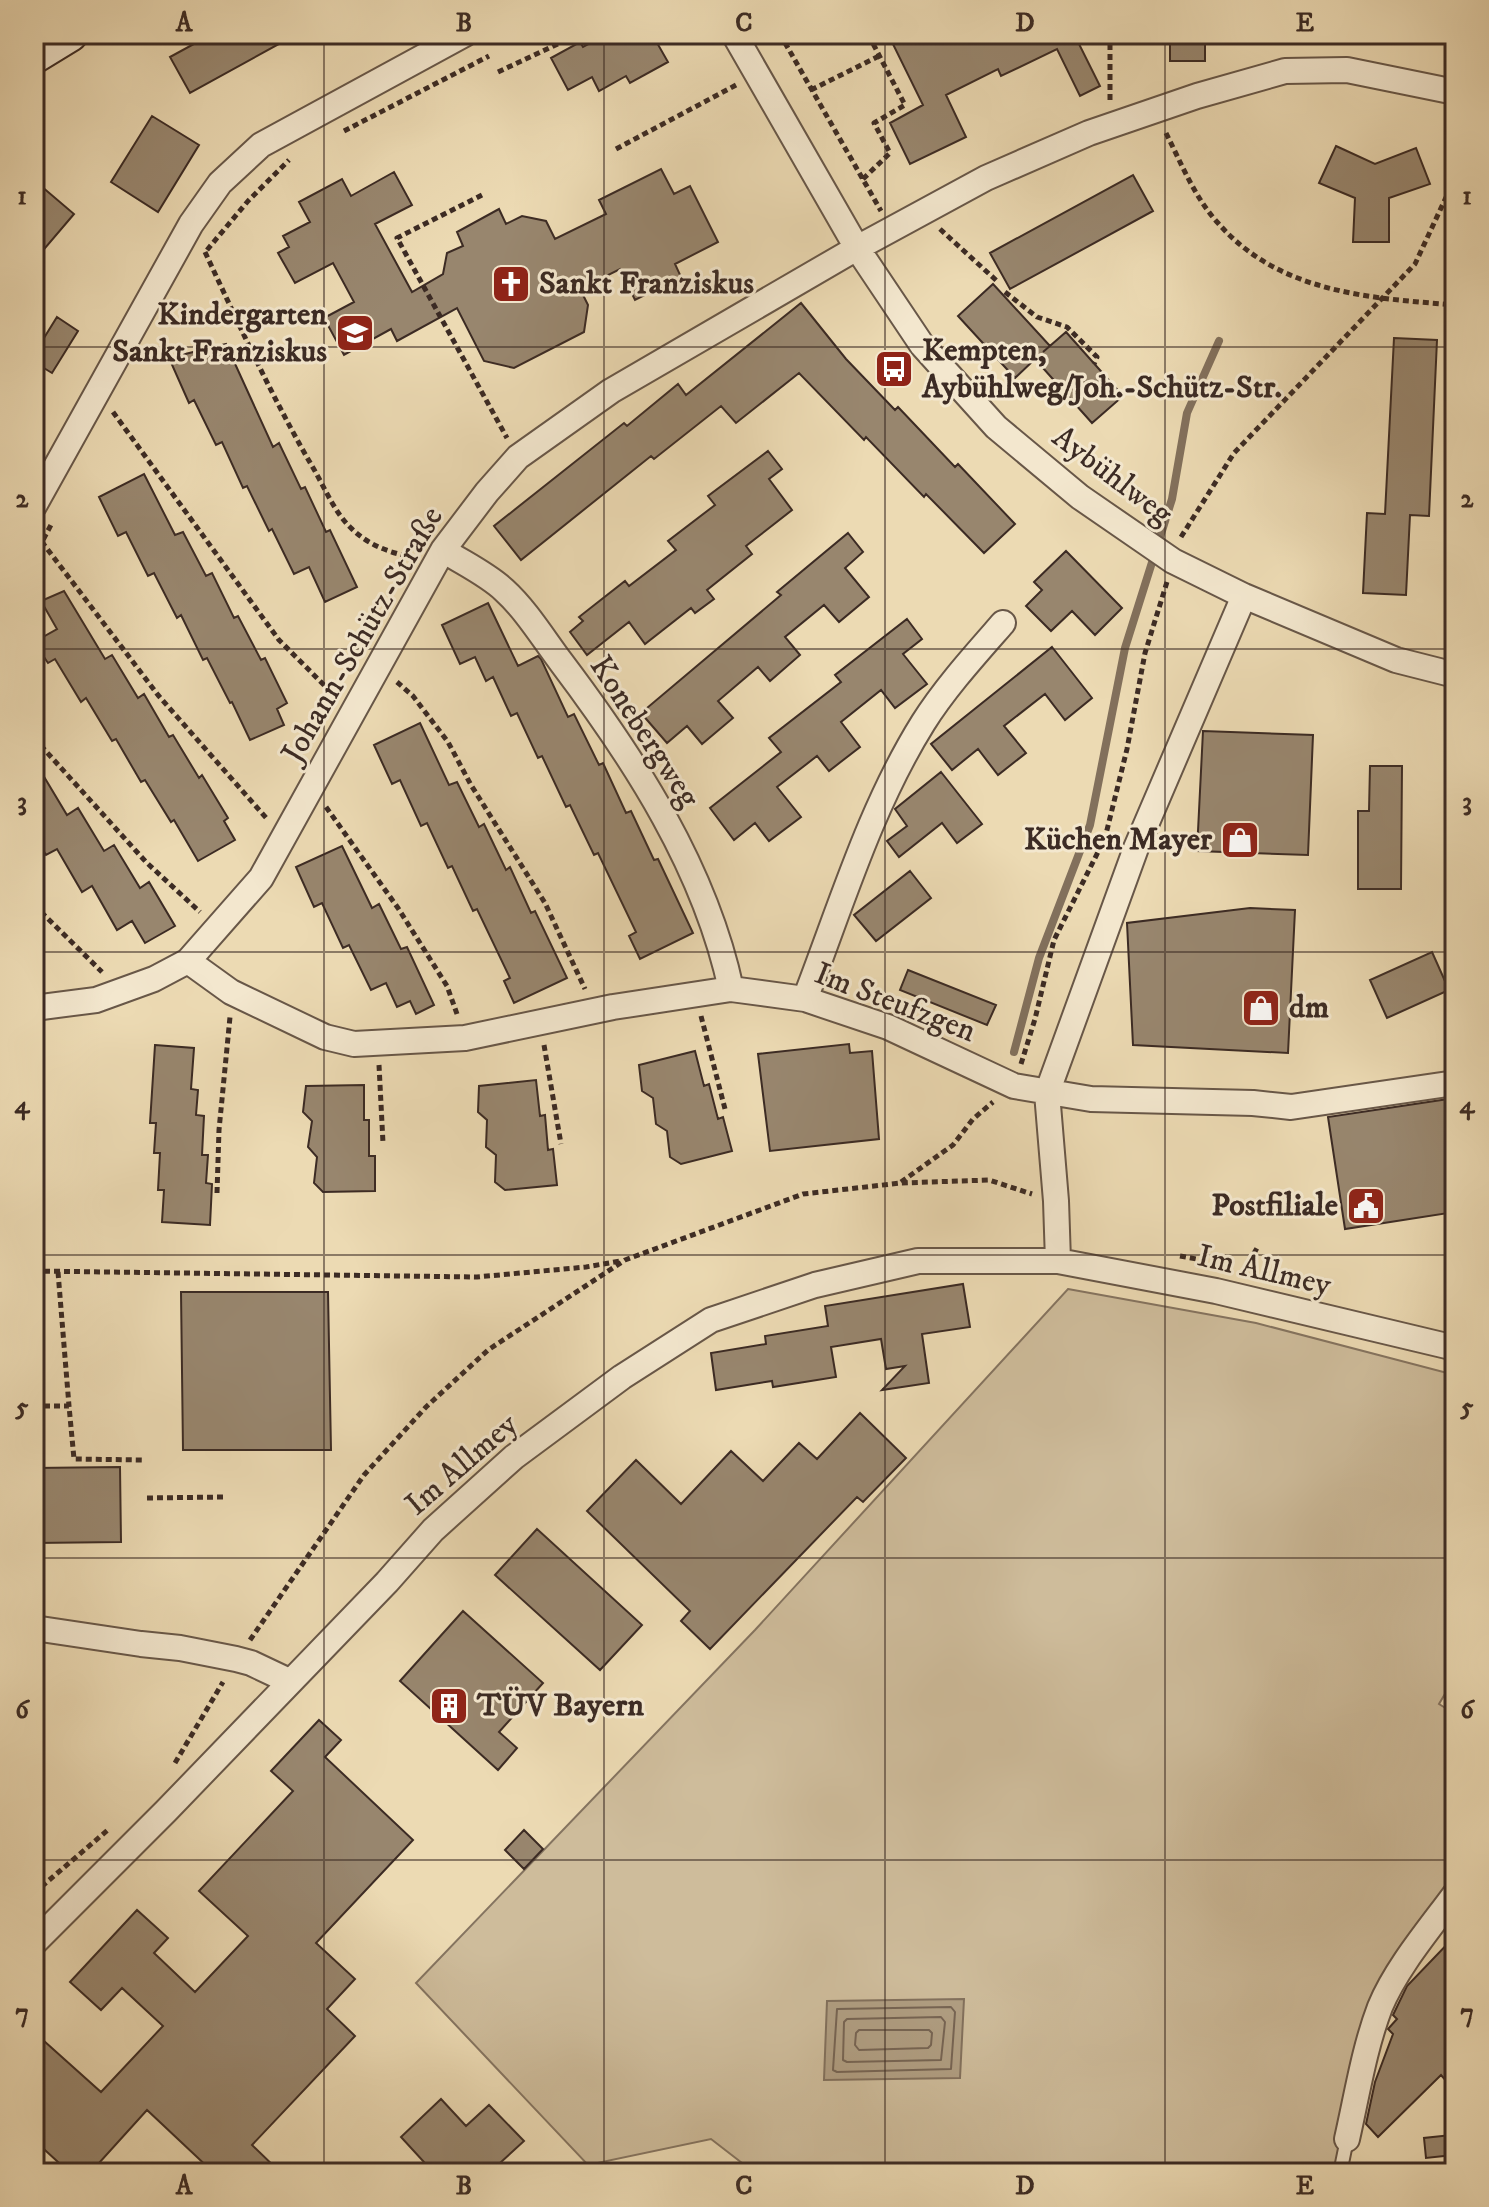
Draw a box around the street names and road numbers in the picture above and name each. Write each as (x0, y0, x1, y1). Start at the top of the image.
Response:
street label: Aybühlweg (1044, 418, 1181, 535)
street label: Johann-Schütz-Straße (272, 500, 453, 773)
street label: Konebergweg (580, 648, 708, 816)
street label: Im Steufzgen (809, 954, 982, 1052)
street label: Im Allmey (1193, 1236, 1336, 1306)
street label: Im Allmey (398, 1405, 527, 1525)

